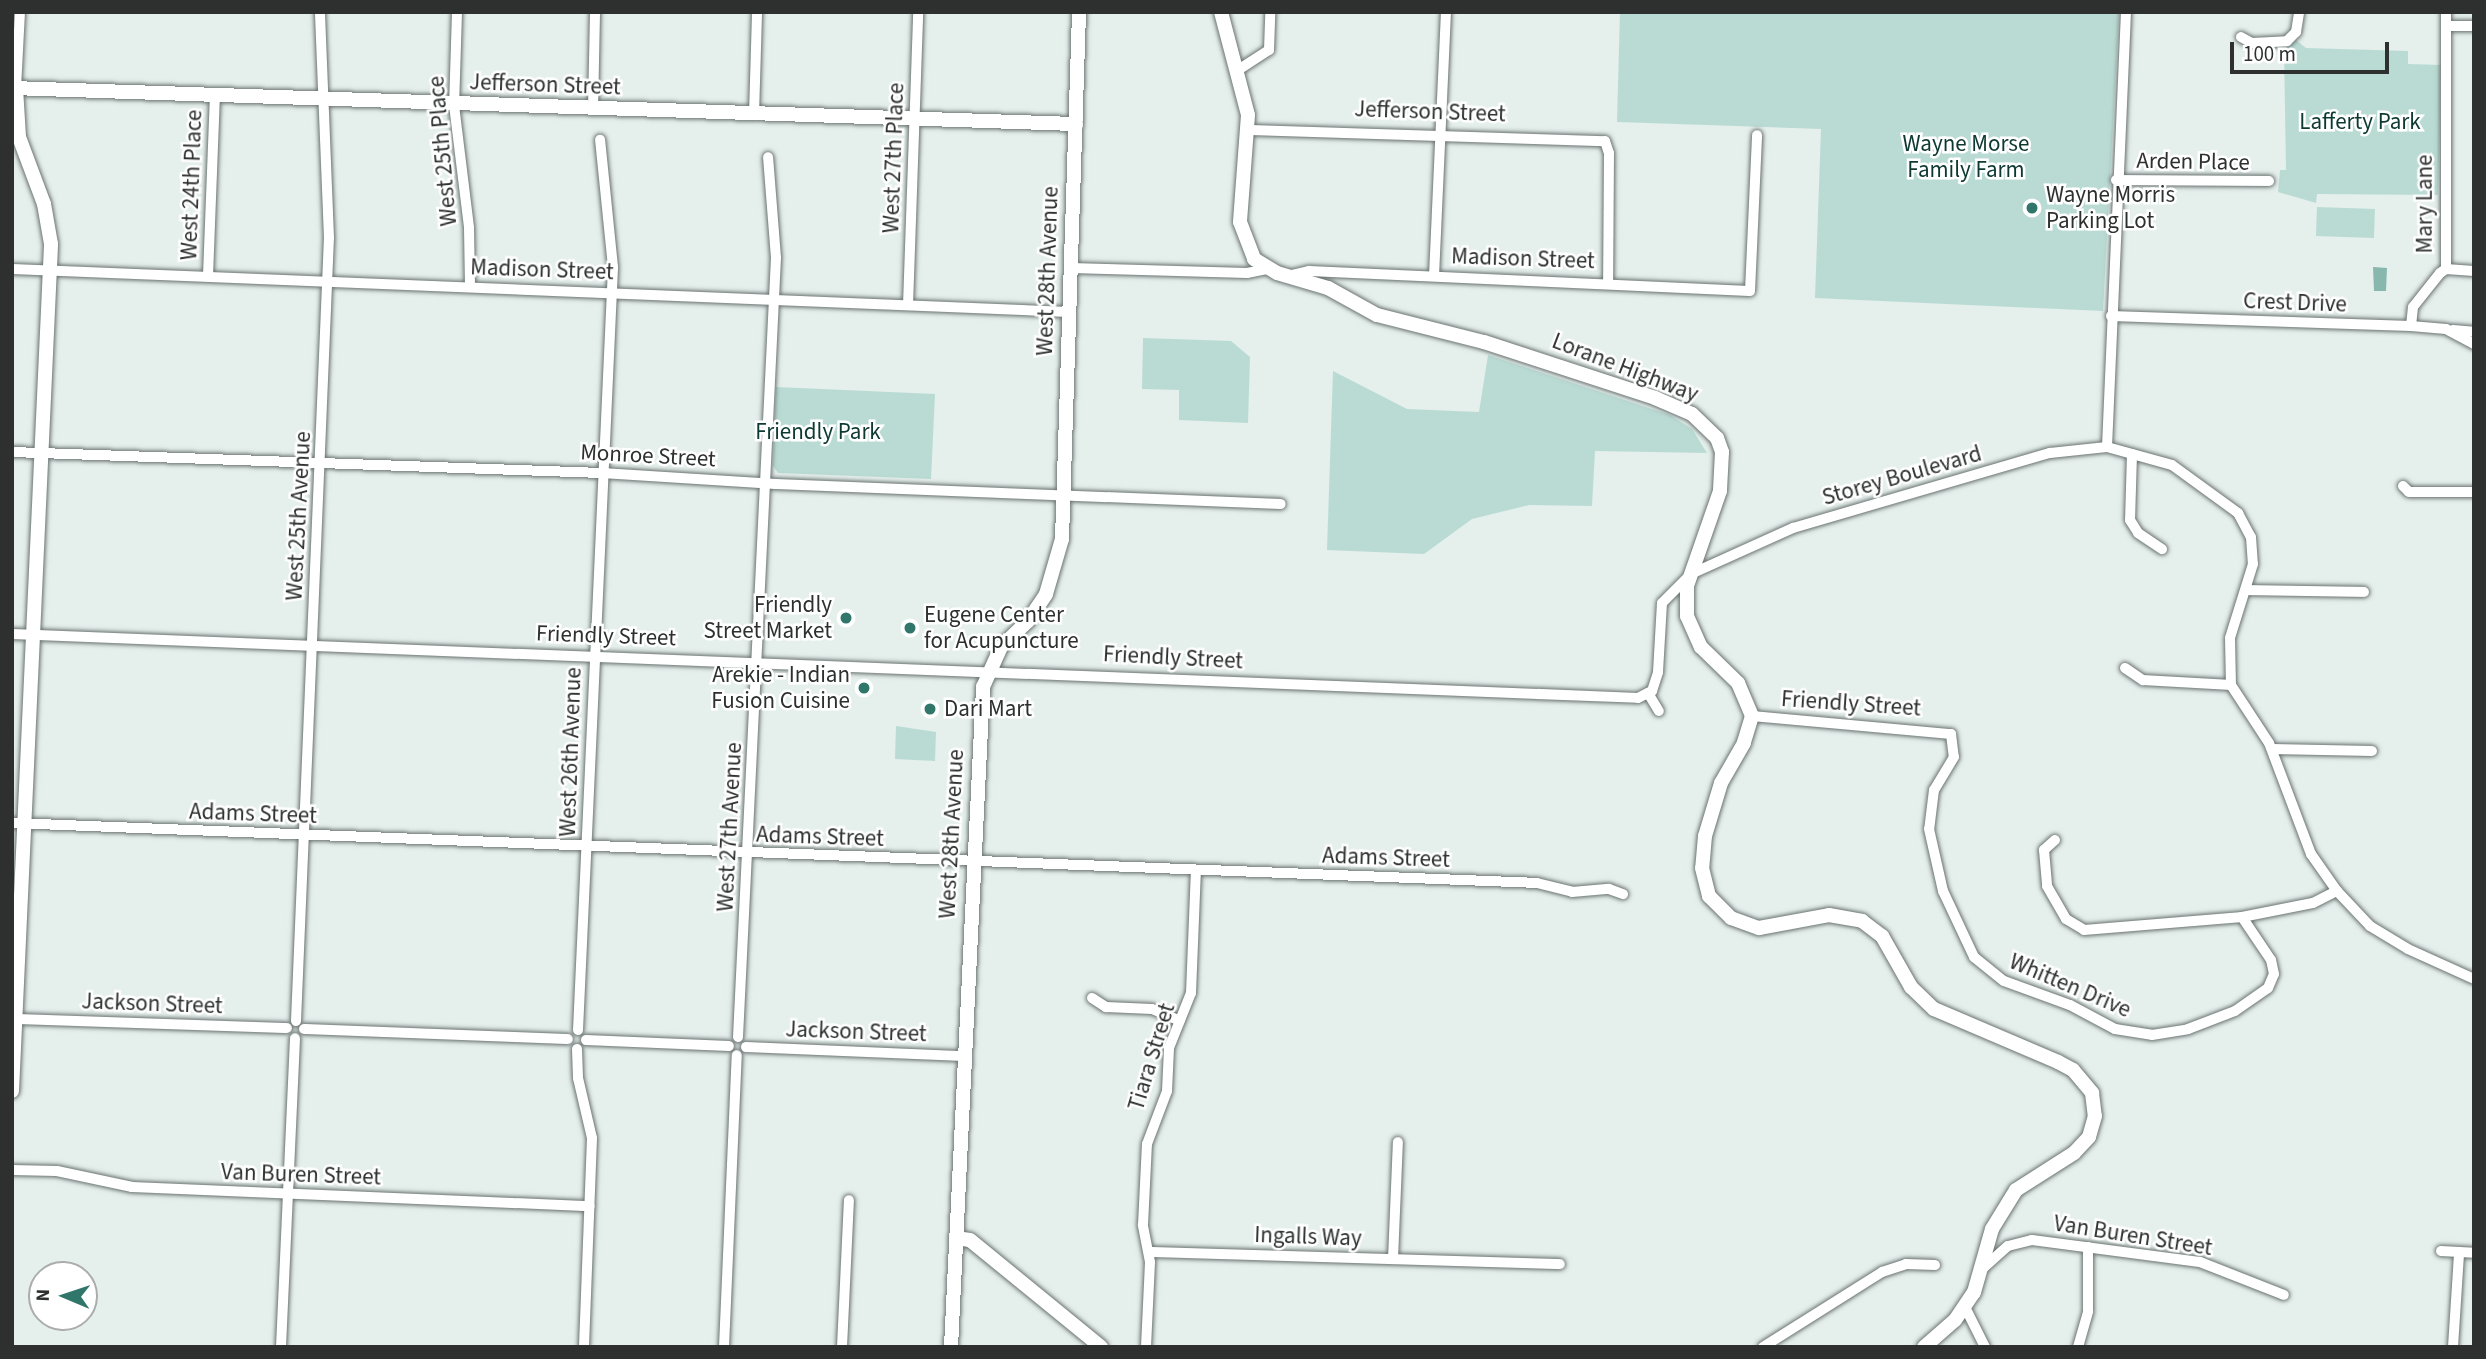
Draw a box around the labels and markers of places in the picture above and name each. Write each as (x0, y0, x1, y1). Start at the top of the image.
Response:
place label: Wayne Morris Parking Lot (2046, 181, 2175, 235)
marker: Wayne Morris Parking Lot (2024, 200, 2040, 216)
place label: Friendly Street Market (704, 591, 832, 645)
place label: Eugene Center for Acupuncture (924, 601, 1079, 655)
marker: Friendly Street Market (838, 610, 854, 626)
marker: Eugene Center for Acupuncture (902, 620, 918, 636)
place label: Arekie - Indian Fusion Cuisine (711, 661, 850, 715)
marker: Arekie - Indian Fusion Cuisine (856, 680, 872, 696)
place label: Dari Mart (944, 695, 1032, 723)
marker: Dari Mart (922, 701, 938, 717)

